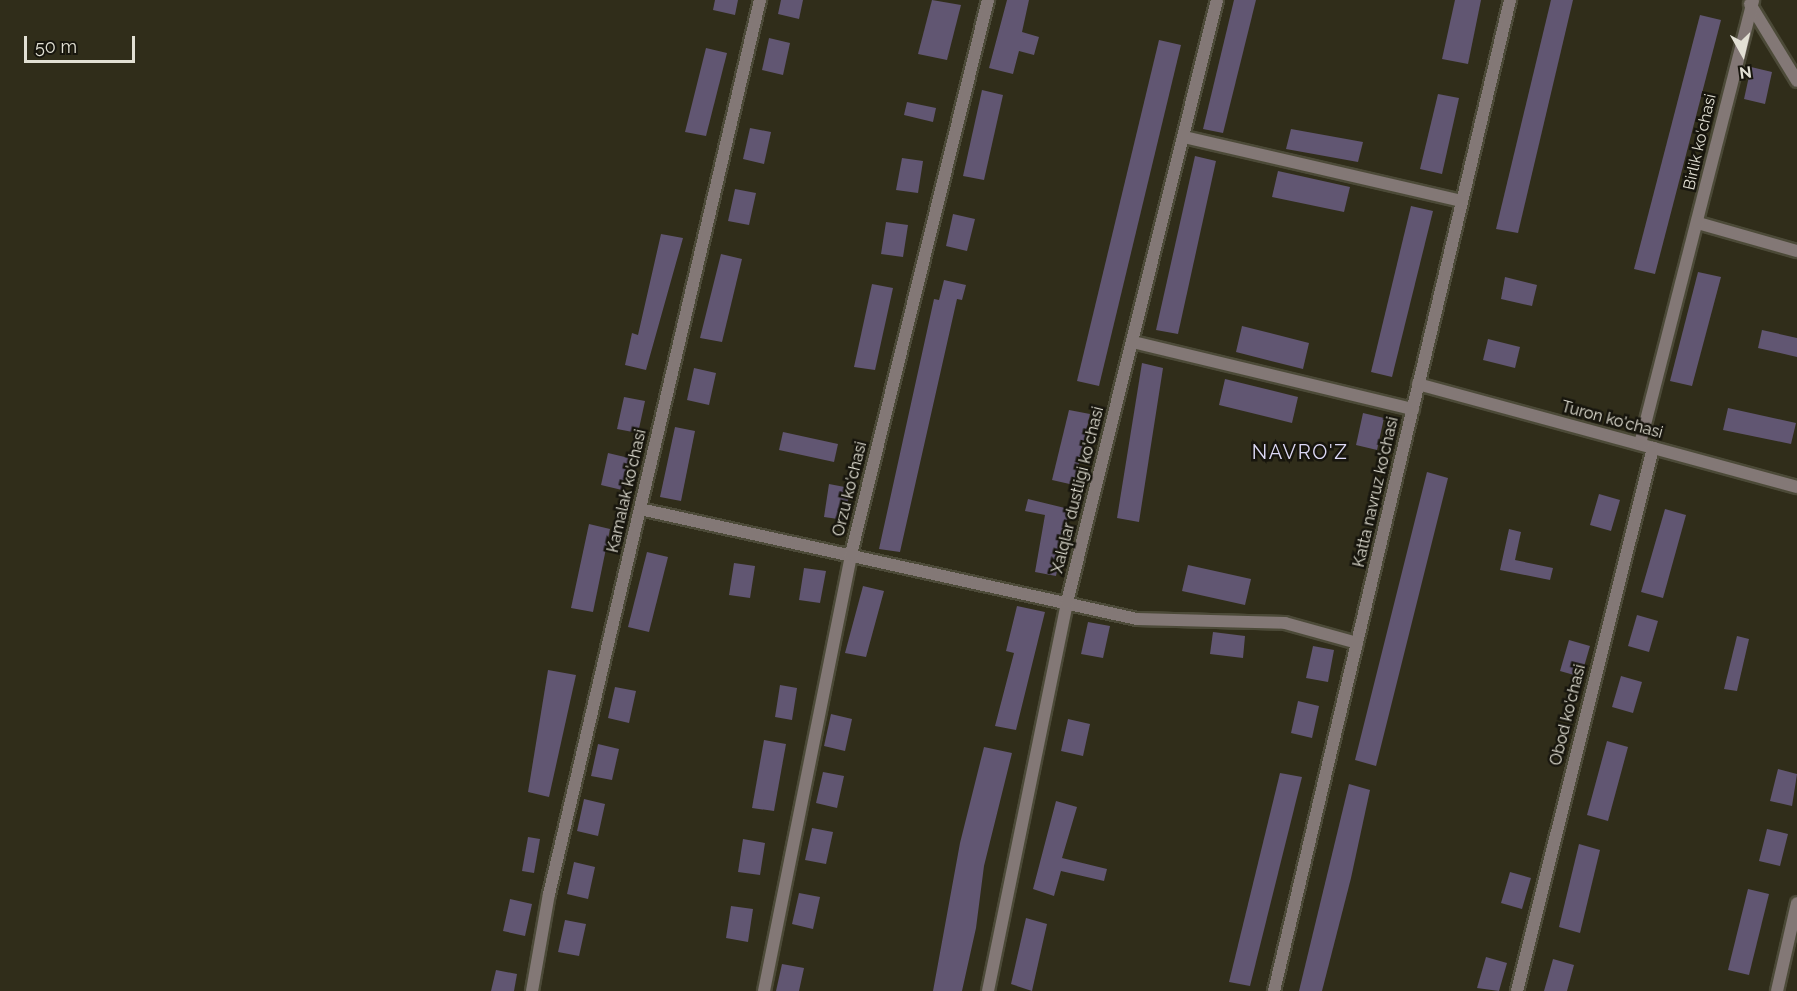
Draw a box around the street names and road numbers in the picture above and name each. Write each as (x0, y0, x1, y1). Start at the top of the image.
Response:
street label: Birlik ko'chasi (1680, 92, 1720, 192)
street label: Turon ko'chasi (1559, 397, 1665, 443)
street label: Xalqlar dustligi ko'chasi (1048, 404, 1108, 576)
street label: Katta navruz ko'chasi (1349, 415, 1403, 569)
street label: Kamalak ko'chasi (603, 427, 651, 555)
street label: Orzu ko'chasi (829, 440, 871, 538)
street label: Obod ko'chasi (1546, 663, 1590, 767)

